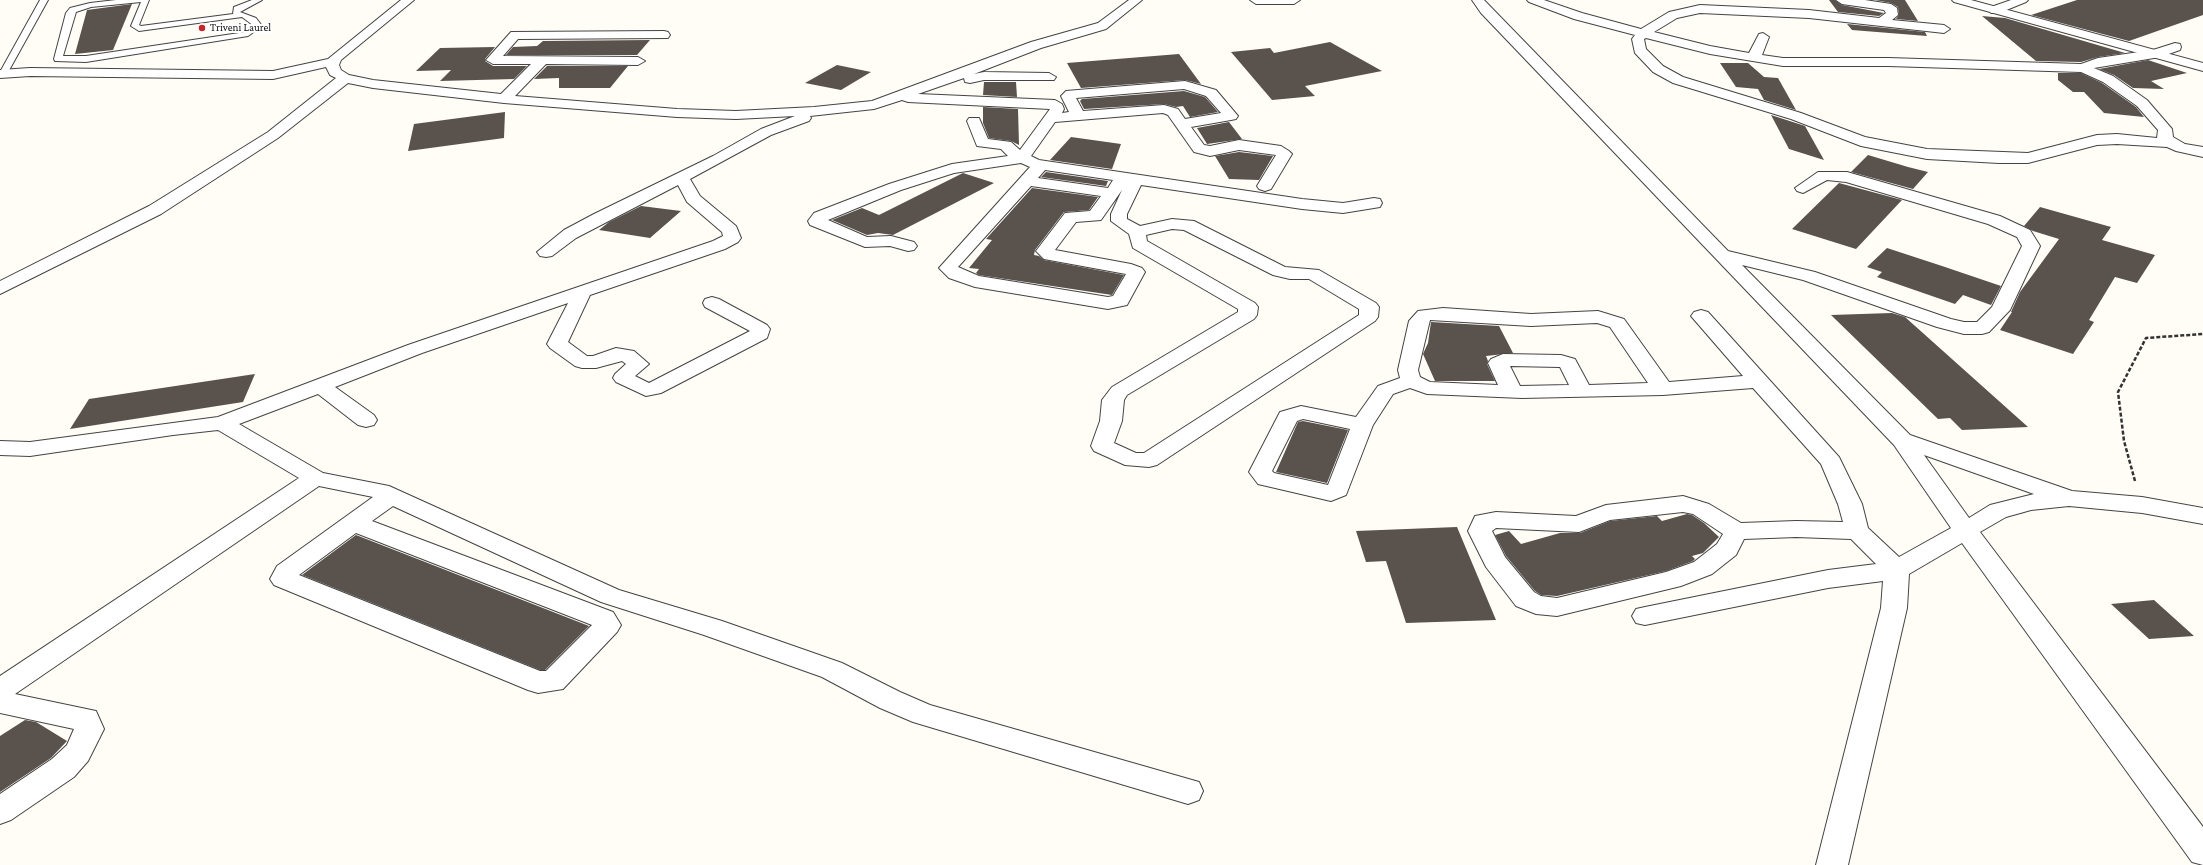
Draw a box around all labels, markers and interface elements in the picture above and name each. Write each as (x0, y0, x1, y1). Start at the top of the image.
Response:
place label: Triveni Laurel (210, 21, 271, 35)
marker: Triveni Laurel (197, 23, 207, 33)

